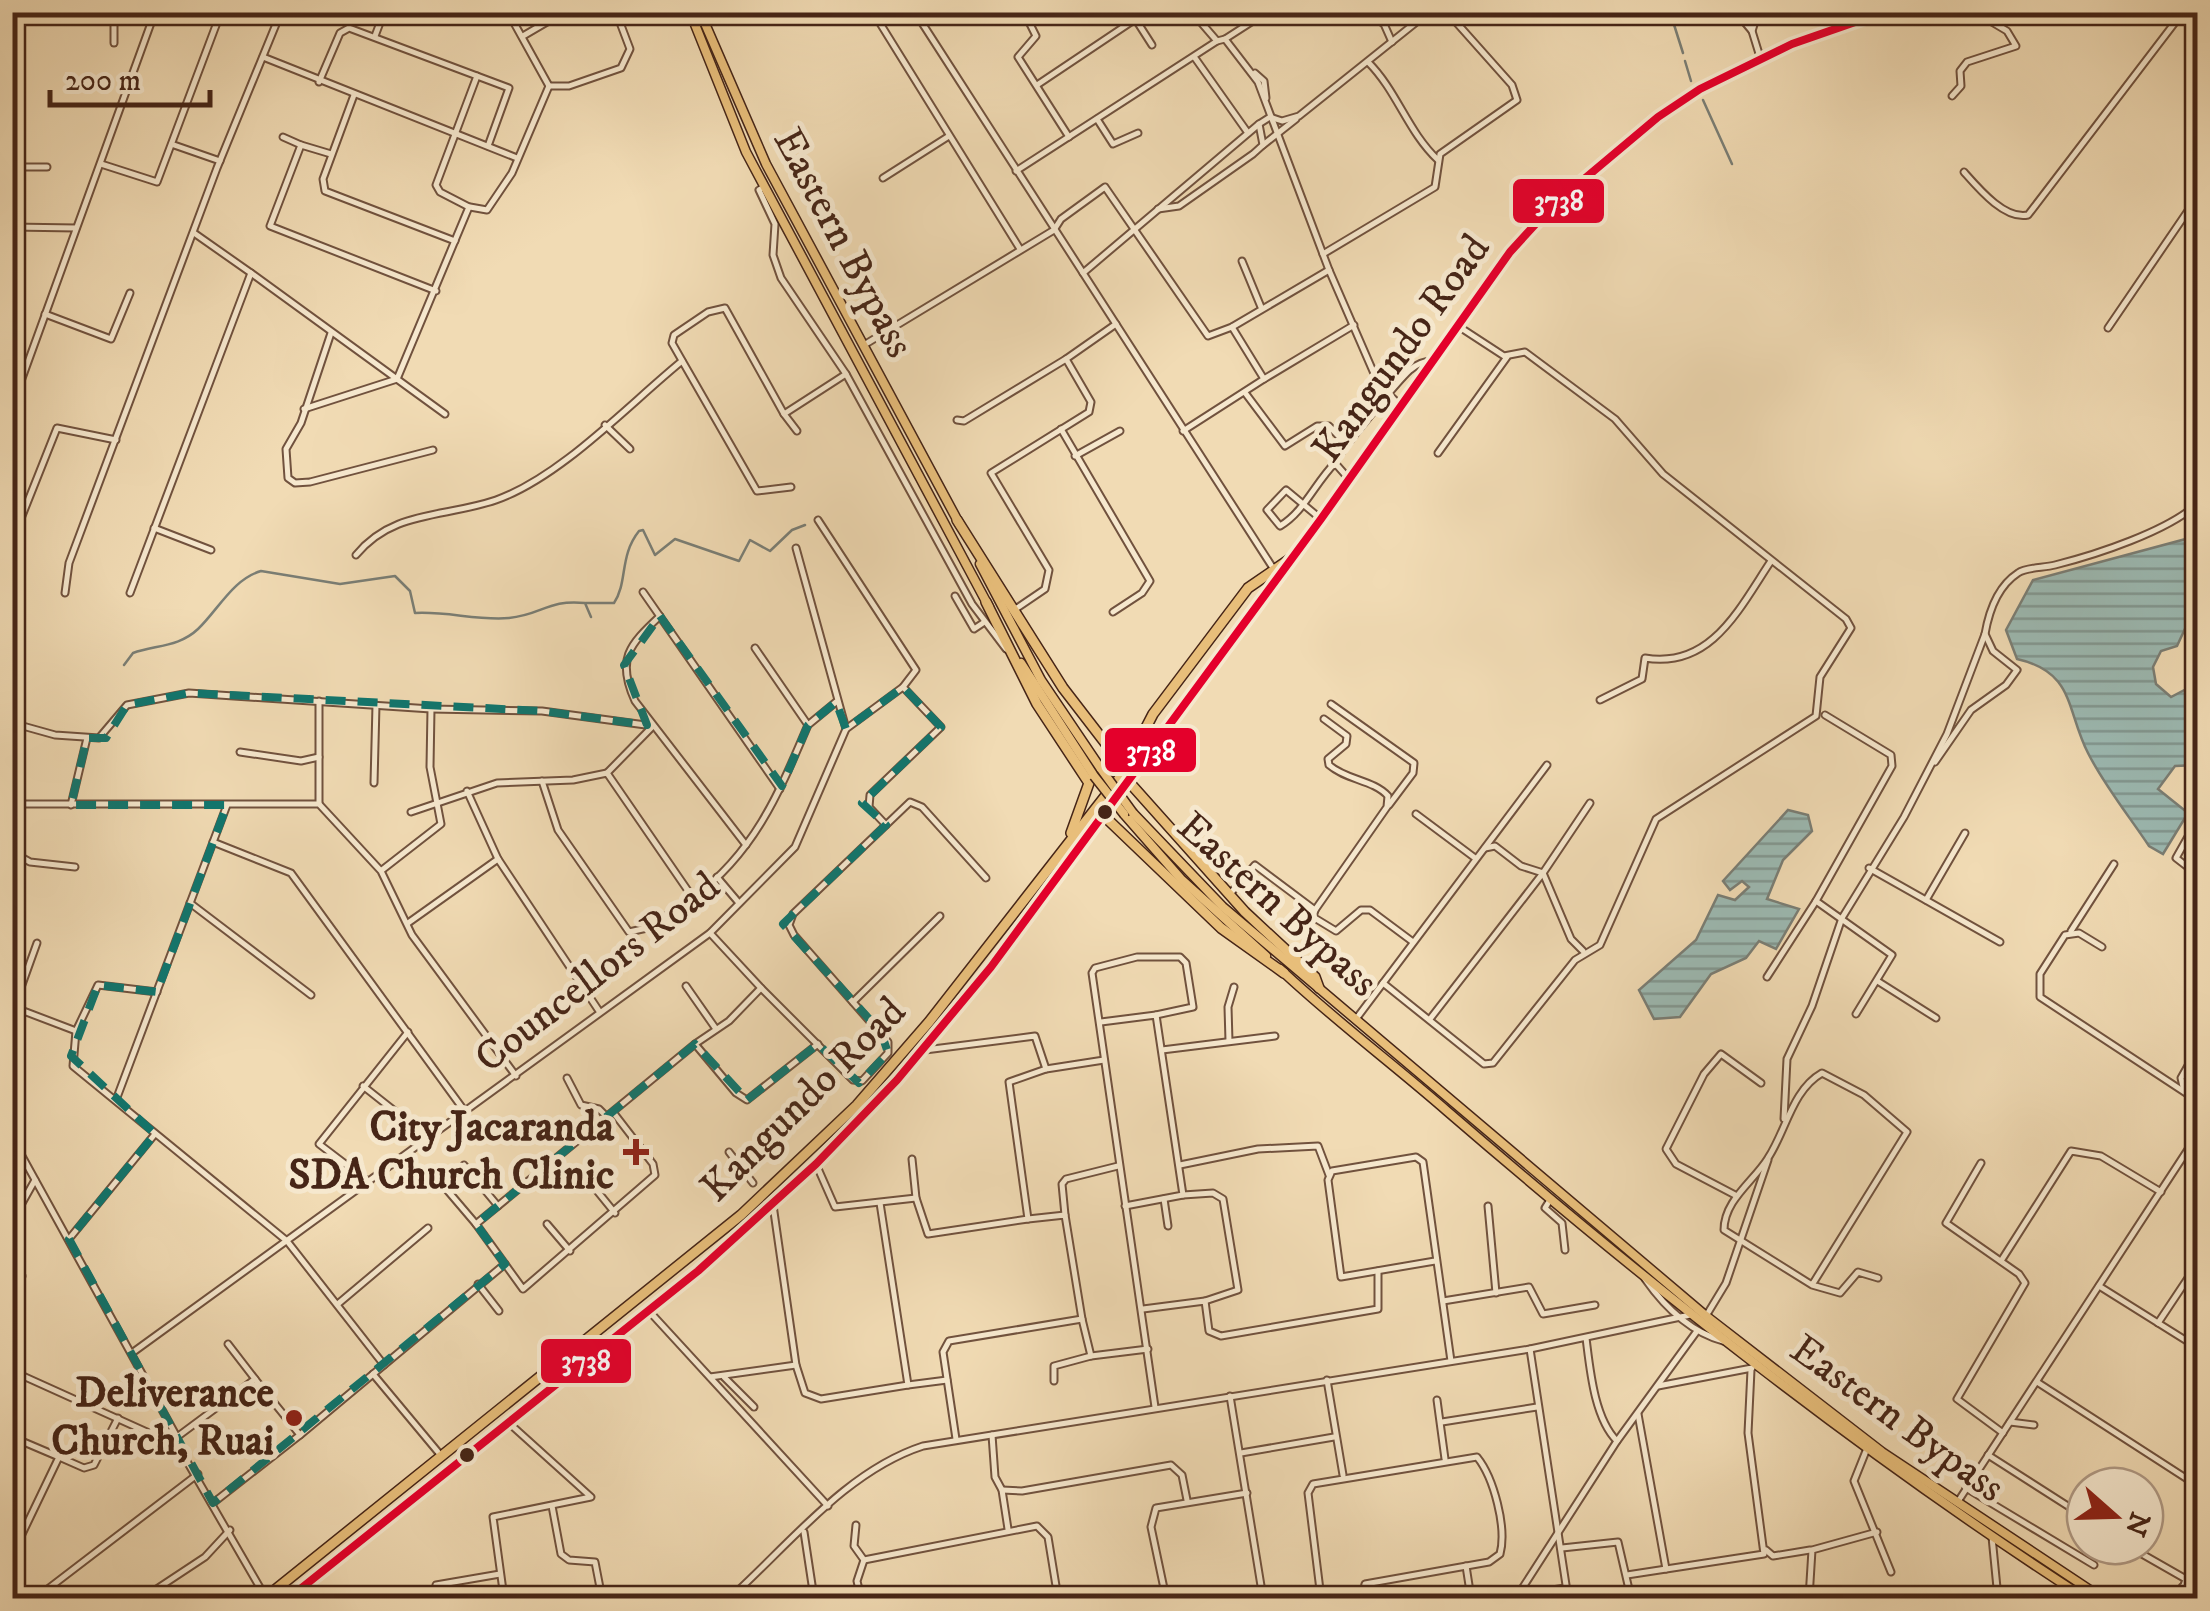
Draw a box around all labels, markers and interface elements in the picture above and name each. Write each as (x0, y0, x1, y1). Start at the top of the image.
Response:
scale bar (50, 45, 210, 107)
text: 200 m (65, 63, 141, 100)
street label: Eastern Bypass (761, 119, 925, 367)
line badge: 3738 (1511, 177, 1606, 225)
text: 3738 (1534, 184, 1584, 219)
street label: Kangundo Road (1302, 225, 1502, 473)
line badge: 3738 (1103, 726, 1198, 774)
text: 3738 (1126, 734, 1176, 769)
street label: Eastern Bypass (1166, 801, 1388, 1009)
unlabelled marker (1095, 802, 1115, 822)
street label: Councellors Road (465, 861, 731, 1085)
street label: Kangundo Road (690, 986, 918, 1214)
place label: City Jacaranda SDA Church Clinic (289, 1102, 615, 1202)
marker: City Jacaranda SDA Church Clinic (623, 1139, 649, 1165)
street label: Eastern Bypass (1780, 1324, 2014, 1514)
line badge: 3738 (539, 1337, 633, 1385)
text: 3738 (561, 1344, 611, 1379)
place label: Deliverance Church, Ruai (51, 1368, 274, 1468)
marker: Deliverance Church, Ruai (283, 1407, 305, 1429)
unlabelled marker (457, 1445, 477, 1465)
north arrow (2065, 1466, 2165, 1566)
text: N (2117, 1507, 2157, 1541)

